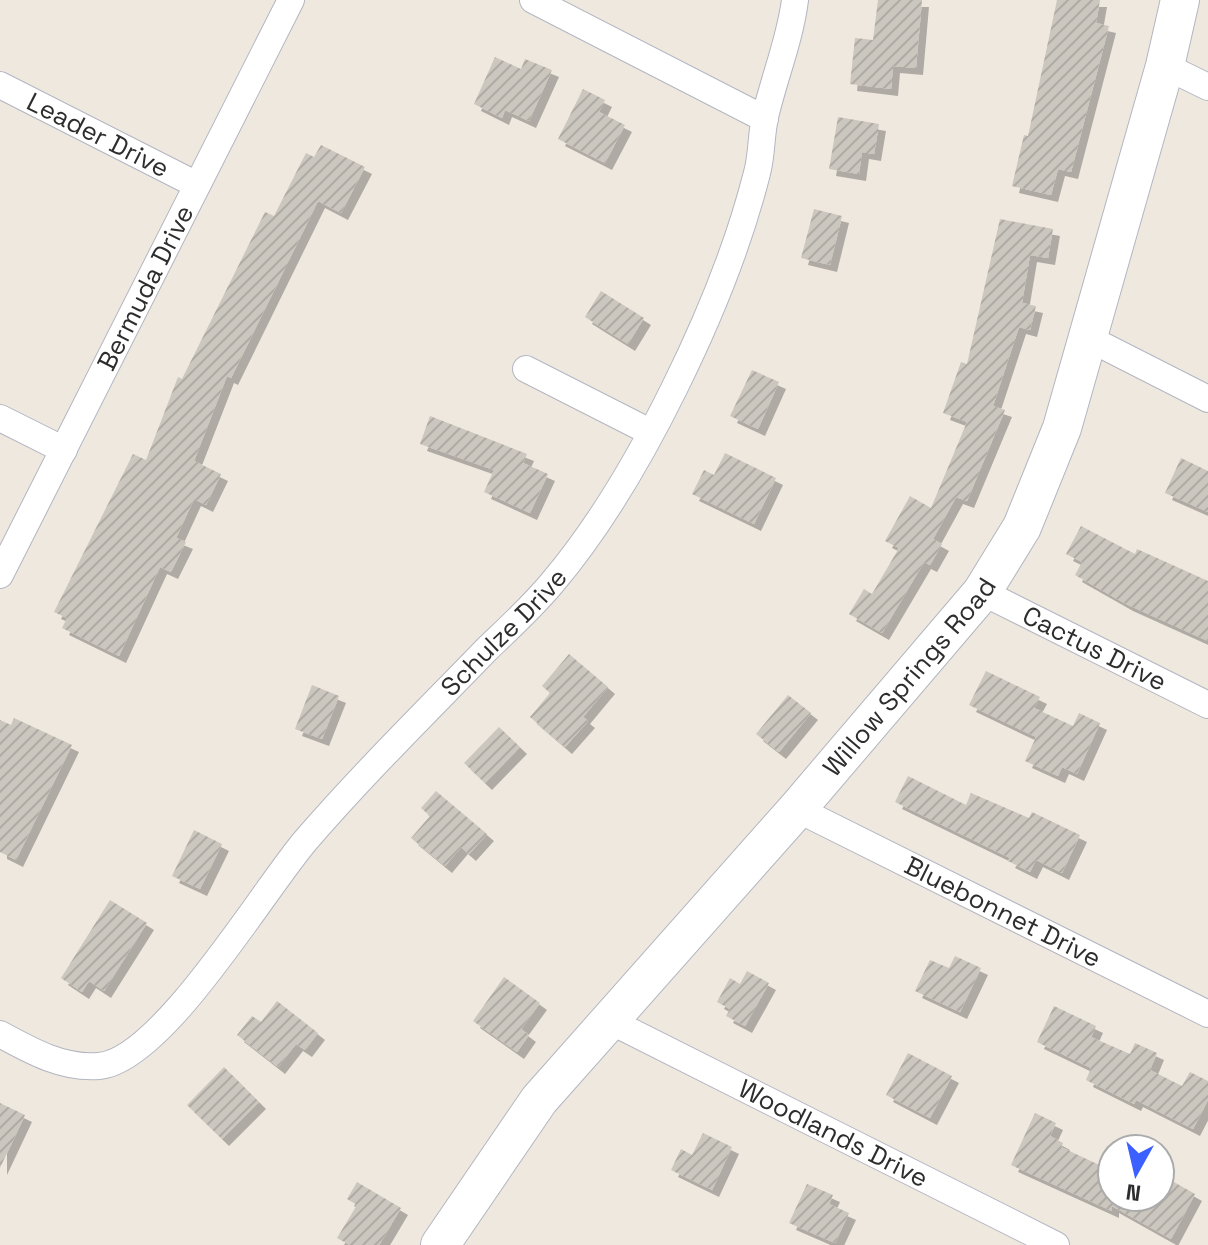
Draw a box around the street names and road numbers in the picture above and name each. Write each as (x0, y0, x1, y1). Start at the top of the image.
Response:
street label: Leader Drive (21, 85, 175, 185)
street label: Bermuda Drive (89, 199, 201, 376)
street label: Schulze Drive (433, 561, 574, 704)
street label: Willow Springs Road (815, 571, 1004, 783)
street label: Cactus Drive (1017, 598, 1172, 699)
street label: Bluebonnet Drive (899, 848, 1107, 975)
street label: Woodlands Drive (733, 1071, 934, 1195)

